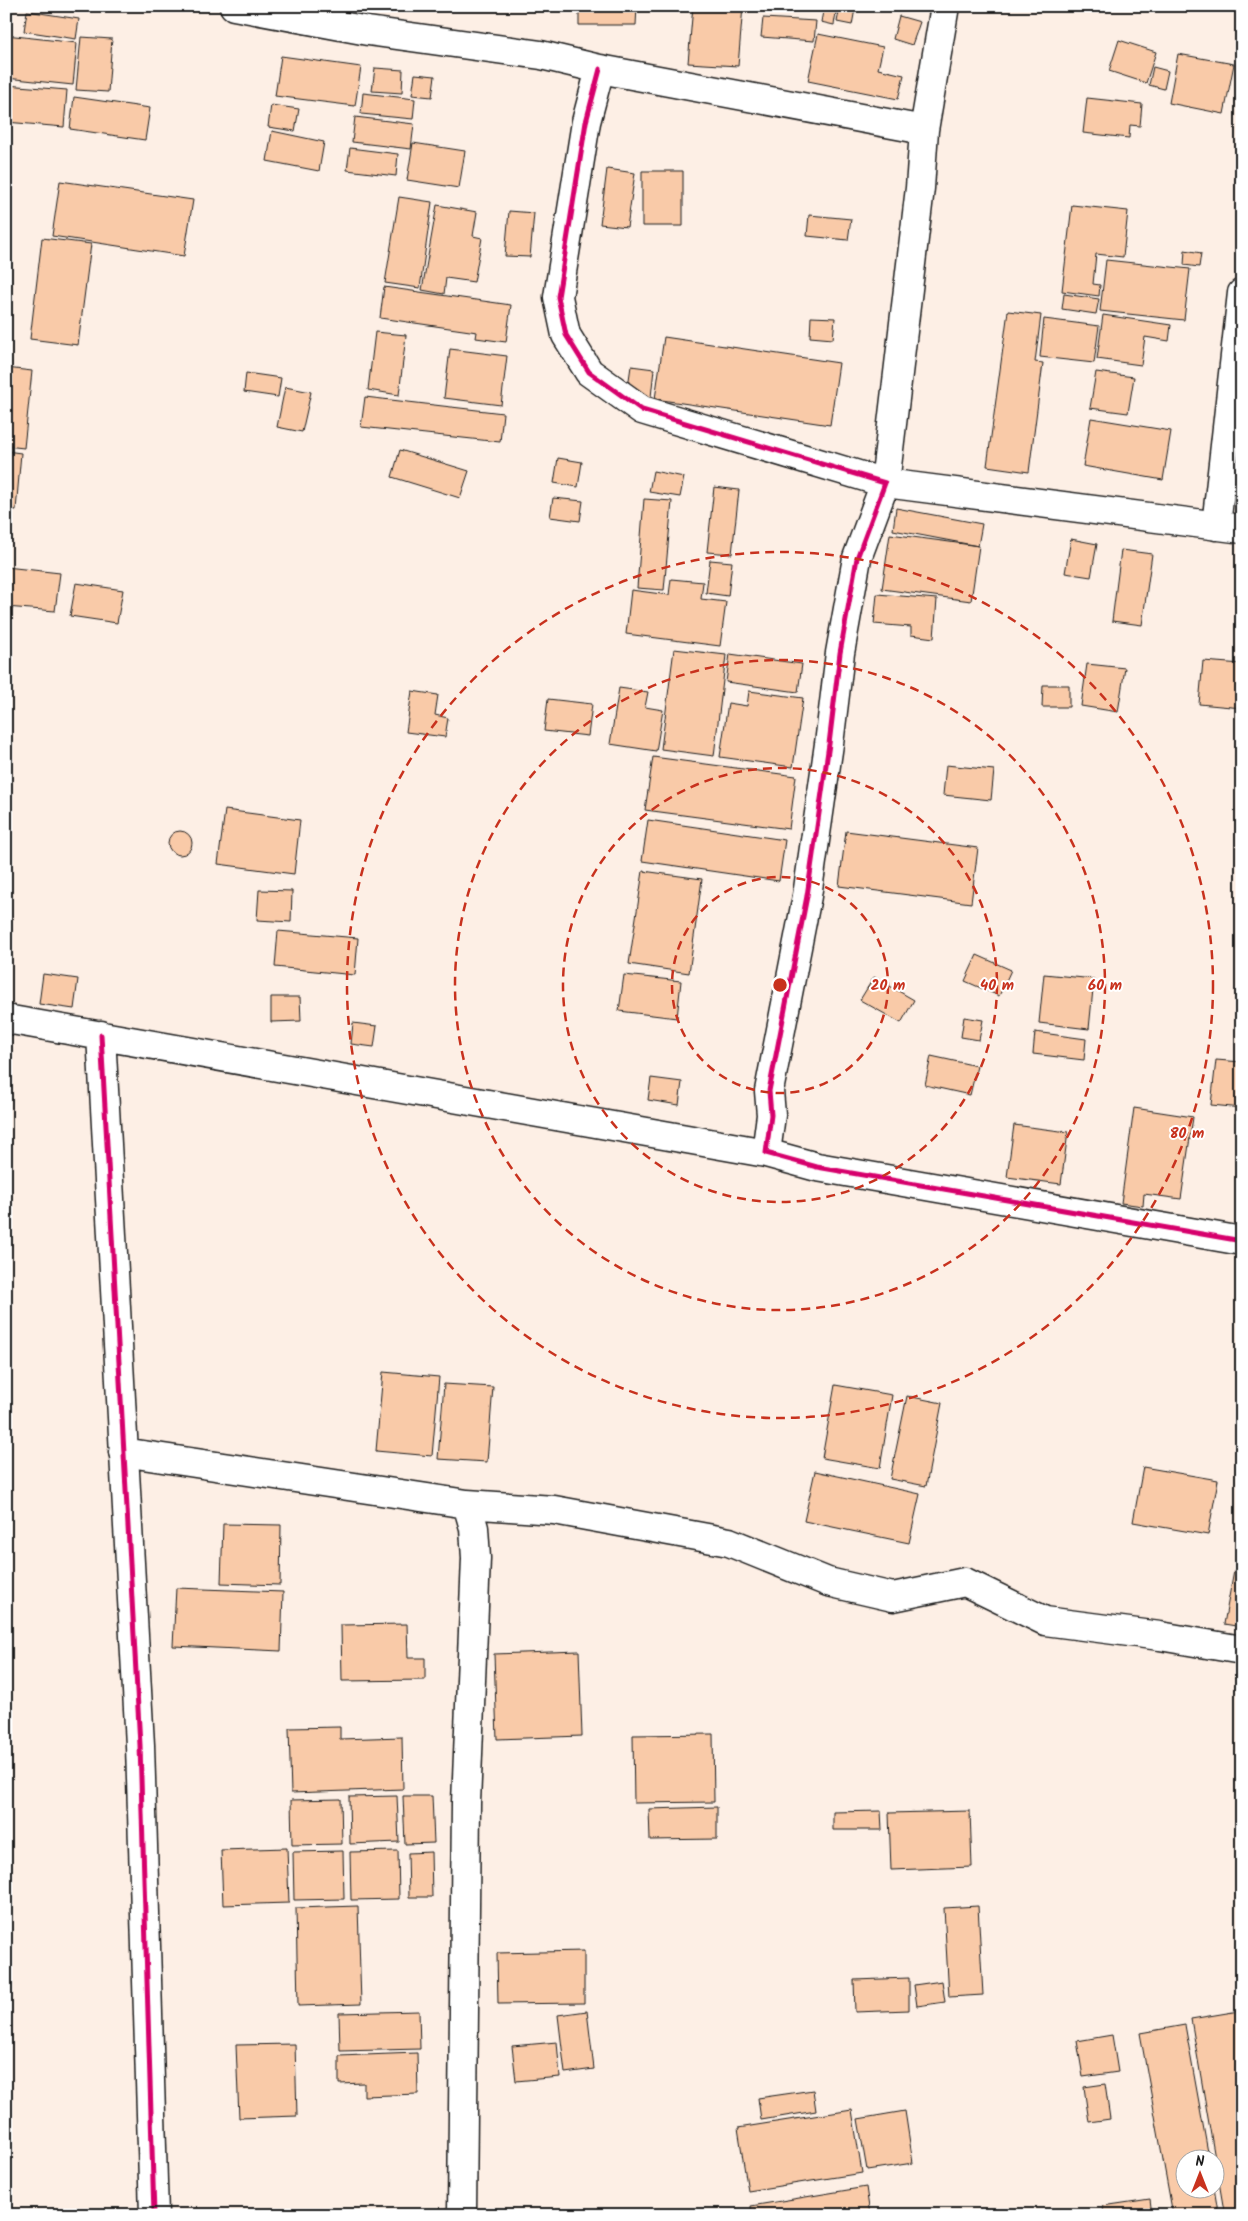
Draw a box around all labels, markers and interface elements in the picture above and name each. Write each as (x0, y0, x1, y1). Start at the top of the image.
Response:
text: 20 m (871, 974, 905, 998)
text: 40 m (980, 974, 1014, 998)
text: 60 m (1088, 974, 1122, 998)
centre of rings (771, 976, 789, 994)
text: 80 m (1170, 1122, 1204, 1146)
north arrow (1176, 2148, 1226, 2198)
text: N (1196, 2151, 1205, 2173)

